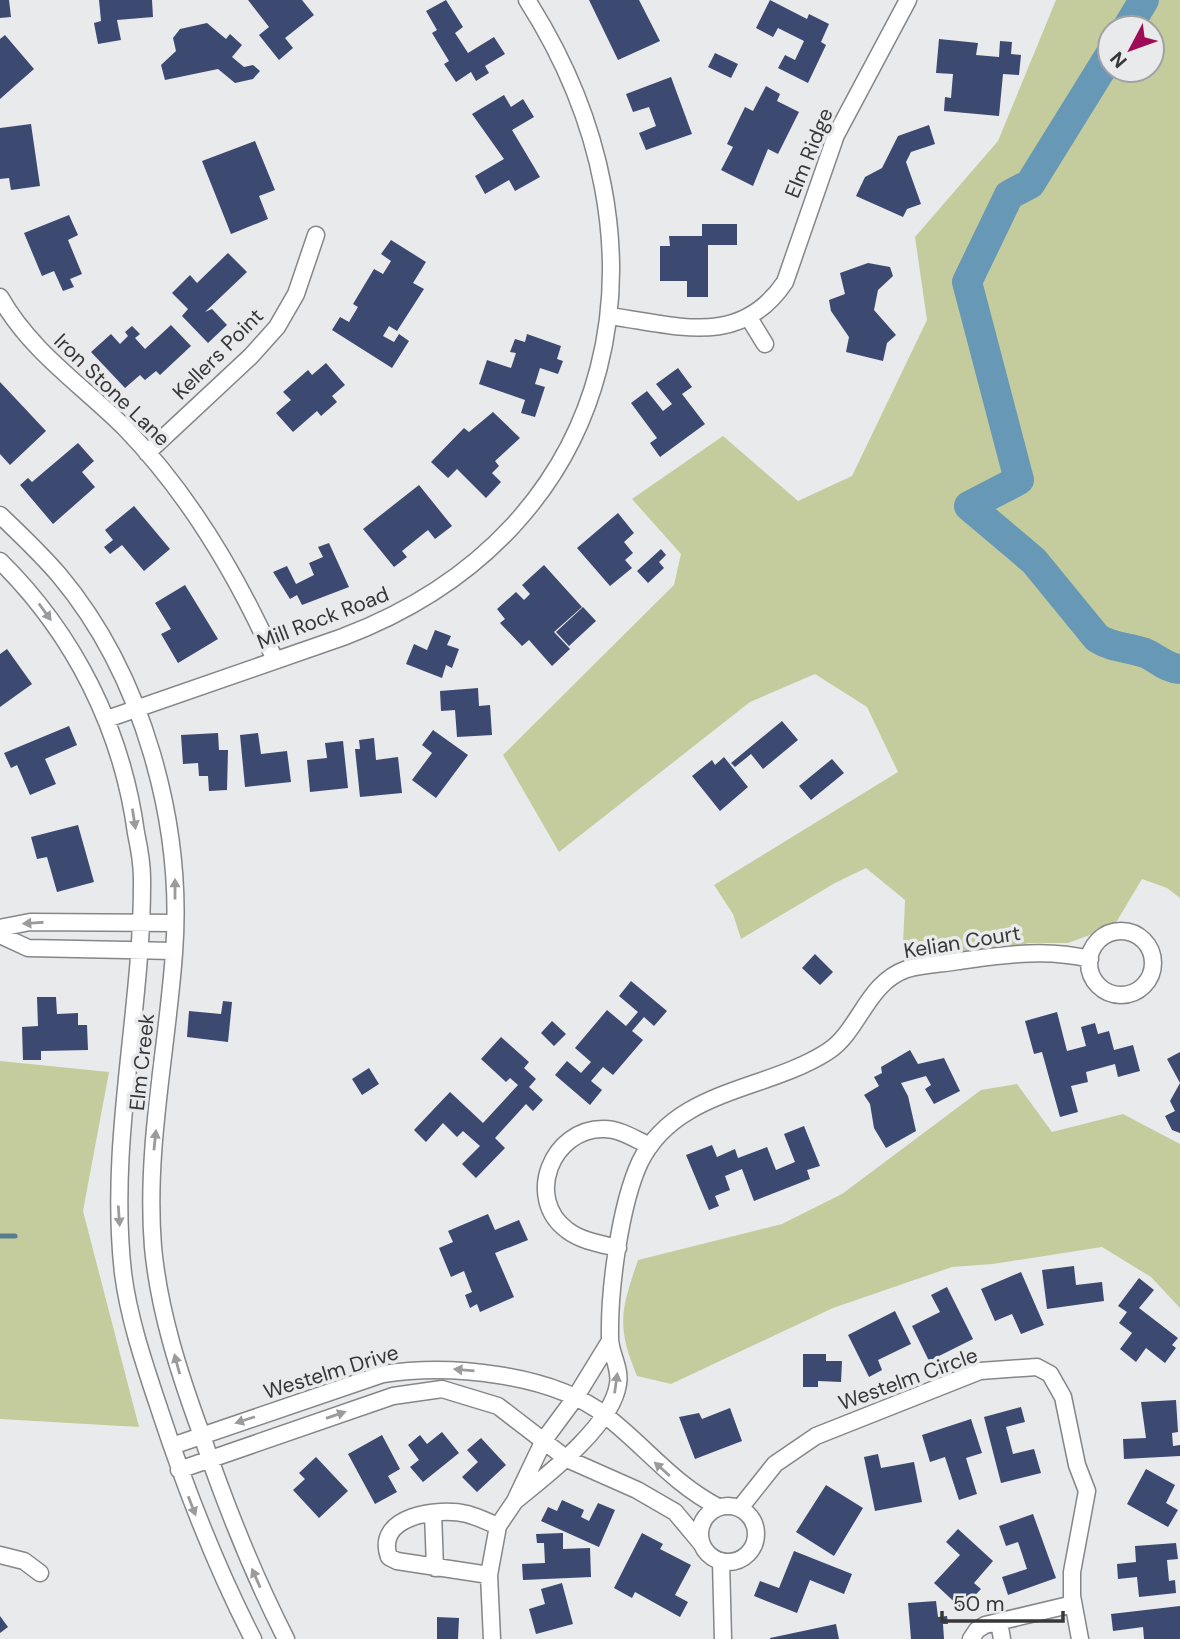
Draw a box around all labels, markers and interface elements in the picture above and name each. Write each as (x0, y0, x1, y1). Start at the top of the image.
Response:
north arrow (1096, 14, 1166, 84)
text: N (1105, 46, 1133, 73)
street label: Elm Ridge (778, 104, 840, 202)
street label: Kellers Point (166, 302, 270, 406)
street label: Iron Stone Lane (48, 327, 176, 453)
street label: Mill Rock Road (253, 580, 393, 656)
one-way arrow (37, 603, 51, 621)
one-way arrow (129, 808, 140, 830)
one-way arrow (169, 878, 181, 900)
one-way arrow (22, 918, 44, 929)
street label: Kelian Court (902, 919, 1022, 965)
street label: Elm Creek (123, 1012, 161, 1112)
one-way arrow (150, 1129, 161, 1151)
one-way arrow (114, 1205, 125, 1227)
street label: Westelm Drive (260, 1338, 402, 1406)
street label: Westelm Circle (835, 1341, 982, 1417)
one-way arrow (171, 1353, 182, 1375)
one-way arrow (453, 1364, 475, 1375)
one-way arrow (610, 1372, 621, 1394)
one-way arrow (326, 1410, 347, 1421)
one-way arrow (234, 1416, 255, 1426)
one-way arrow (654, 1461, 671, 1477)
one-way arrow (187, 1496, 198, 1517)
one-way arrow (250, 1567, 261, 1588)
scale bar (942, 1580, 1063, 1624)
text: 50 m (953, 1590, 1004, 1618)

